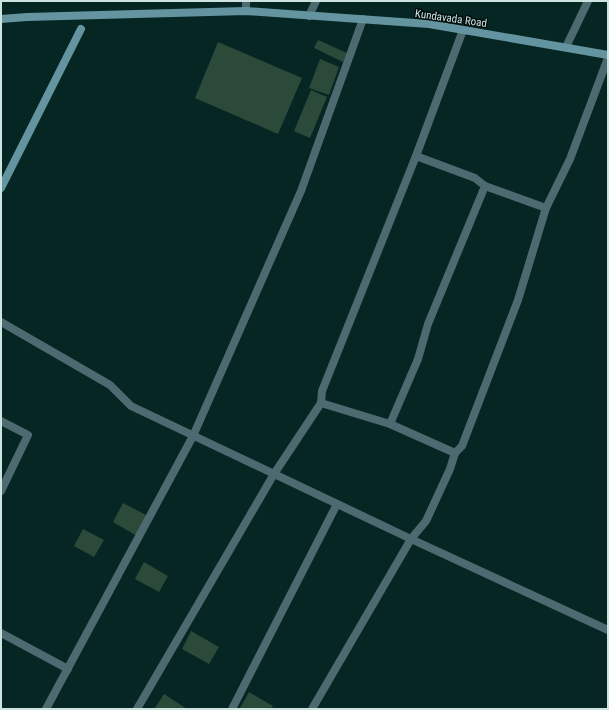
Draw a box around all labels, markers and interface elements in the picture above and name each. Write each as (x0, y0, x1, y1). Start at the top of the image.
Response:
street label: Kundavada Road (414, 7, 488, 30)

